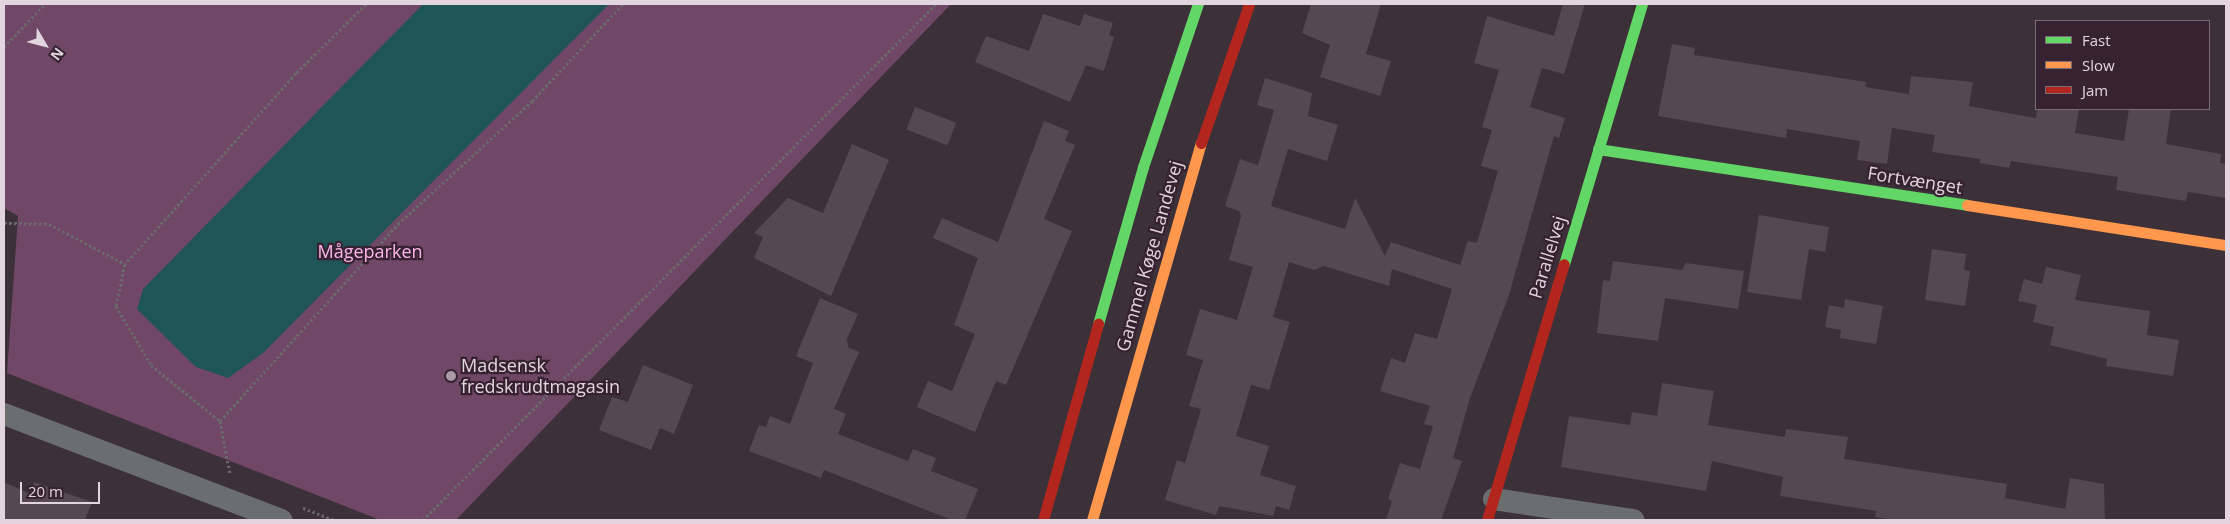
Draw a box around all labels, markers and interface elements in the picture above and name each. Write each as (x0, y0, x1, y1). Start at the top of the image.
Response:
north arrow (20, 20, 70, 70)
legend (2035, 20, 2210, 110)
text: Fast (2082, 30, 2111, 50)
text: N (46, 44, 68, 65)
text: Slow (2082, 55, 2115, 75)
text: Jam (2082, 80, 2108, 100)
street label: Gammel Køge Landevej (1111, 158, 1187, 354)
street label: Fortvænget (1866, 162, 1964, 198)
street label: Parallelvej (1524, 213, 1570, 301)
park label: Mågeparken (317, 240, 423, 262)
place label: Madsensk fredskrudtmagasin (461, 355, 620, 398)
marker: Madsensk fredskrudtmagasin (445, 370, 457, 382)
scale bar (22, 472, 102, 504)
text: 20 m (28, 481, 63, 501)

